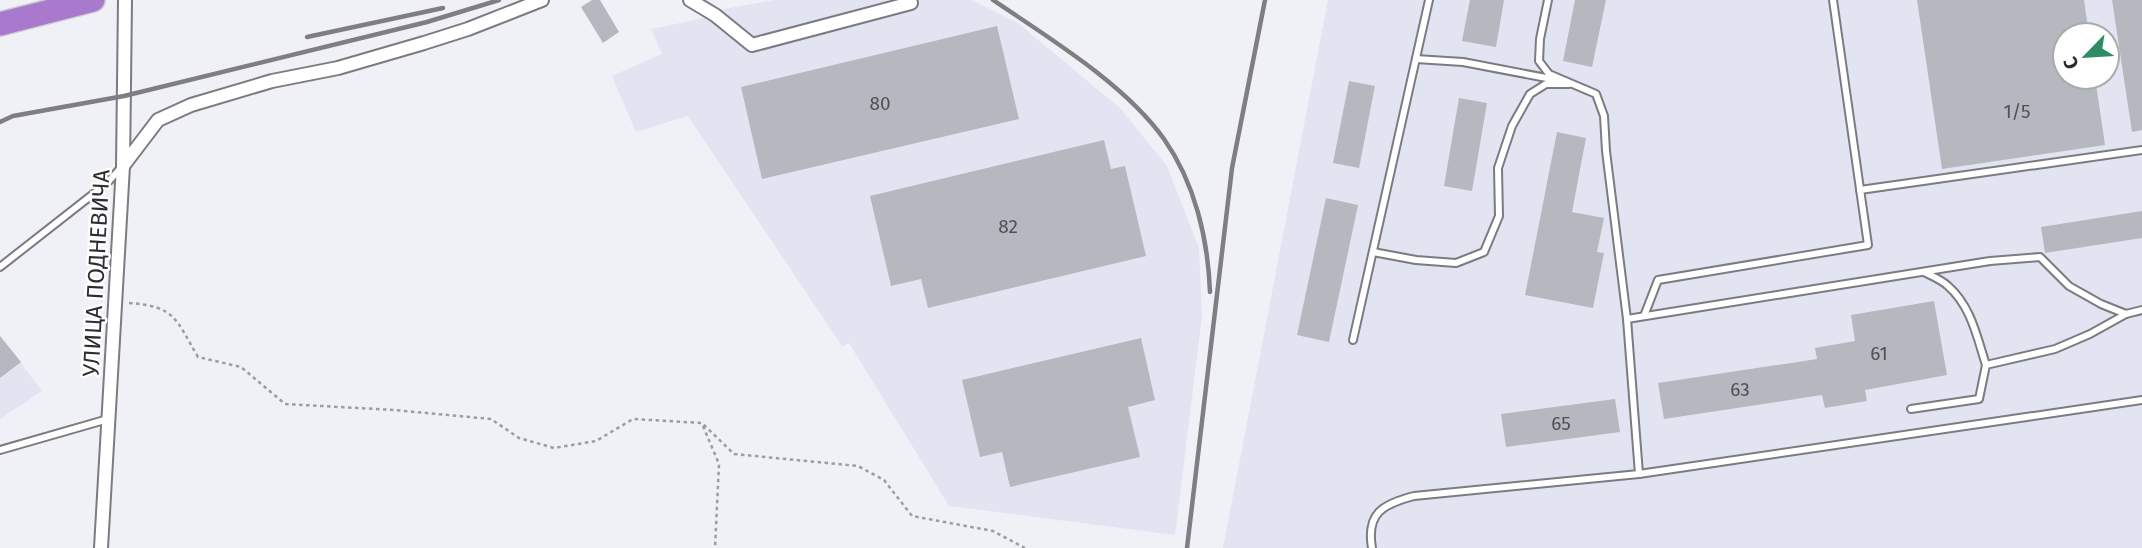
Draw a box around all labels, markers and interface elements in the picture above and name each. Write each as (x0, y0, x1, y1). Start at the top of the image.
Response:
north arrow (2051, 21, 2121, 91)
text: С (2058, 53, 2084, 73)
house number: 80 (869, 92, 891, 115)
house number: 1/5 (2003, 100, 2031, 123)
street label: УЛИЦА ПОДНЕВИЧА (77, 168, 115, 377)
house number: 82 (998, 215, 1018, 238)
house number: 61 (1870, 342, 1888, 365)
house number: 63 (1730, 378, 1750, 401)
house number: 65 (1551, 412, 1571, 435)

